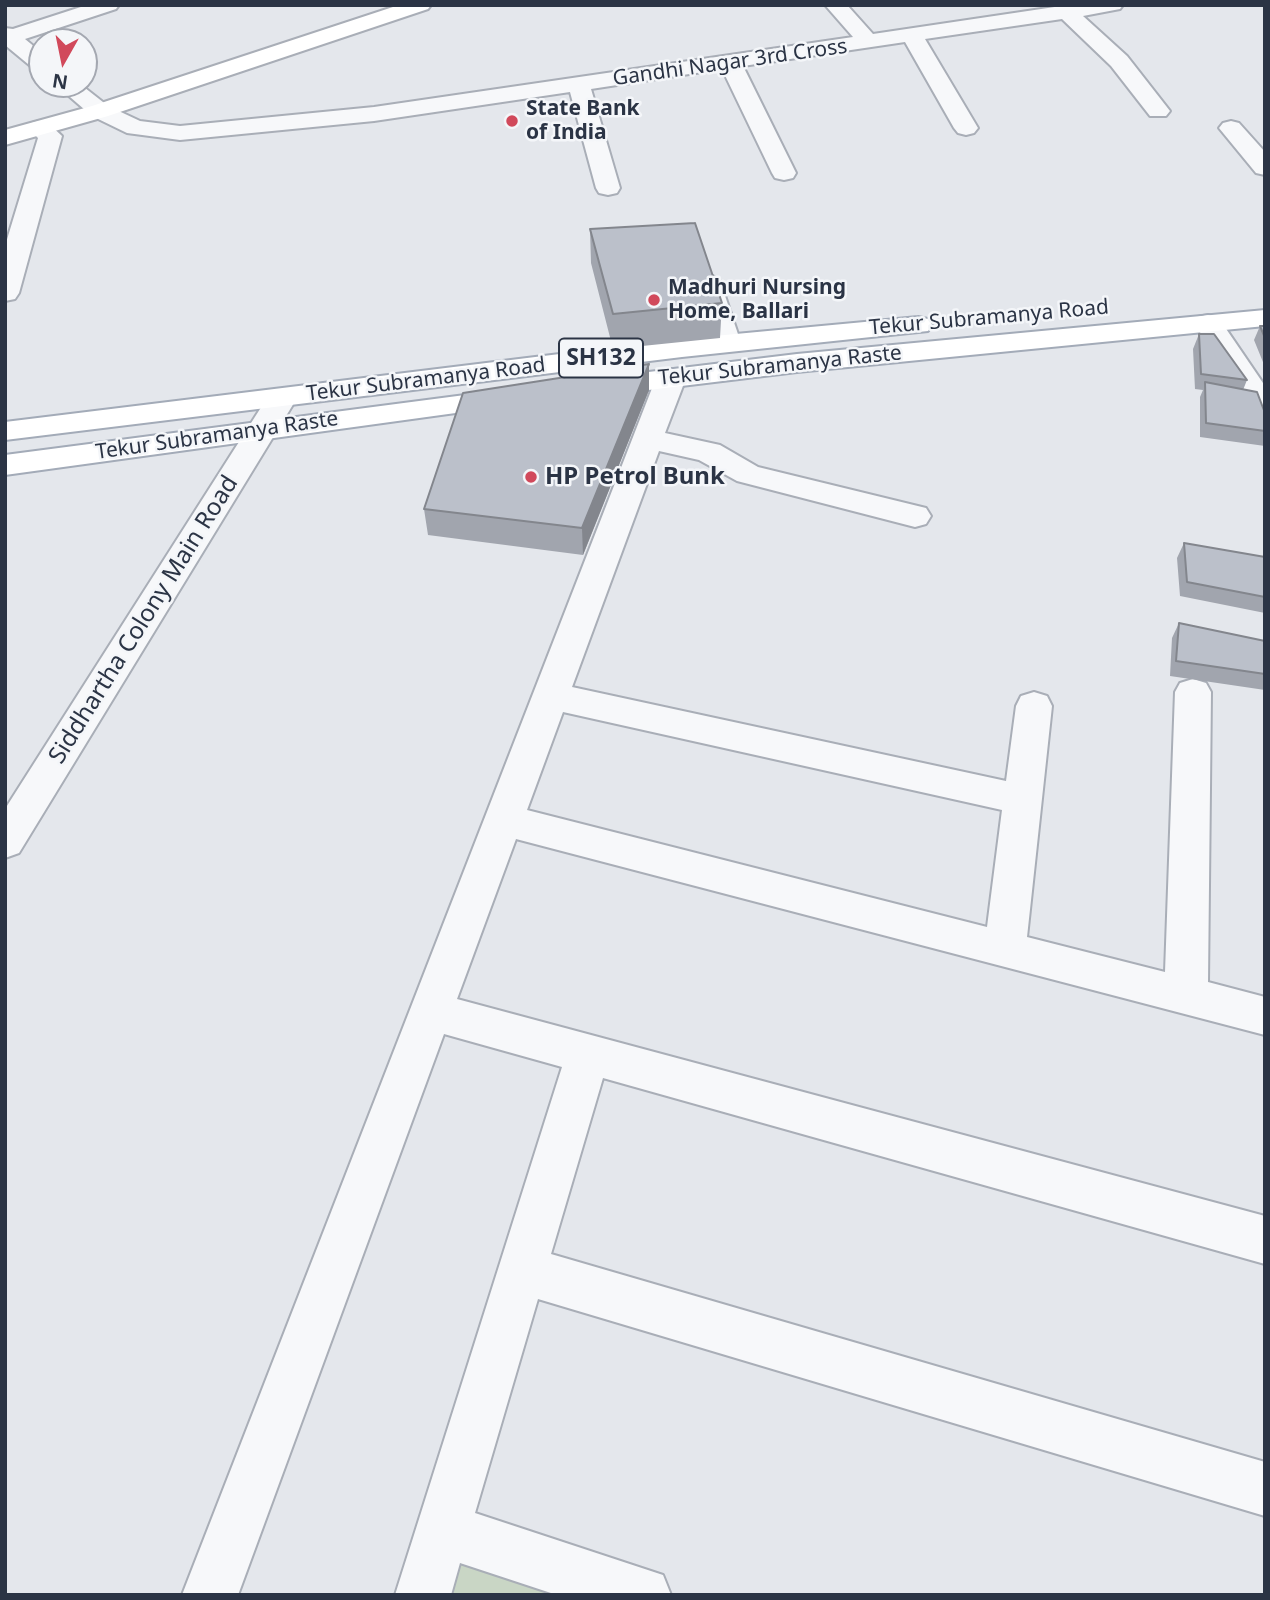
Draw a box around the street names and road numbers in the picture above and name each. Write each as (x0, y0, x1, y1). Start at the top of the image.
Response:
street label: Gandhi Nagar 3rd Cross (611, 34, 849, 92)
street label: Tekur Subramanya Road (868, 295, 1110, 341)
road number: SH132 (559, 338, 643, 378)
street label: Tekur Subramanya Raste (657, 341, 903, 391)
street label: Tekur Subramanya Road (305, 353, 547, 407)
street label: Tekur Subramanya Raste (94, 407, 340, 465)
street label: Siddhartha Colony Main Road (43, 471, 245, 769)

